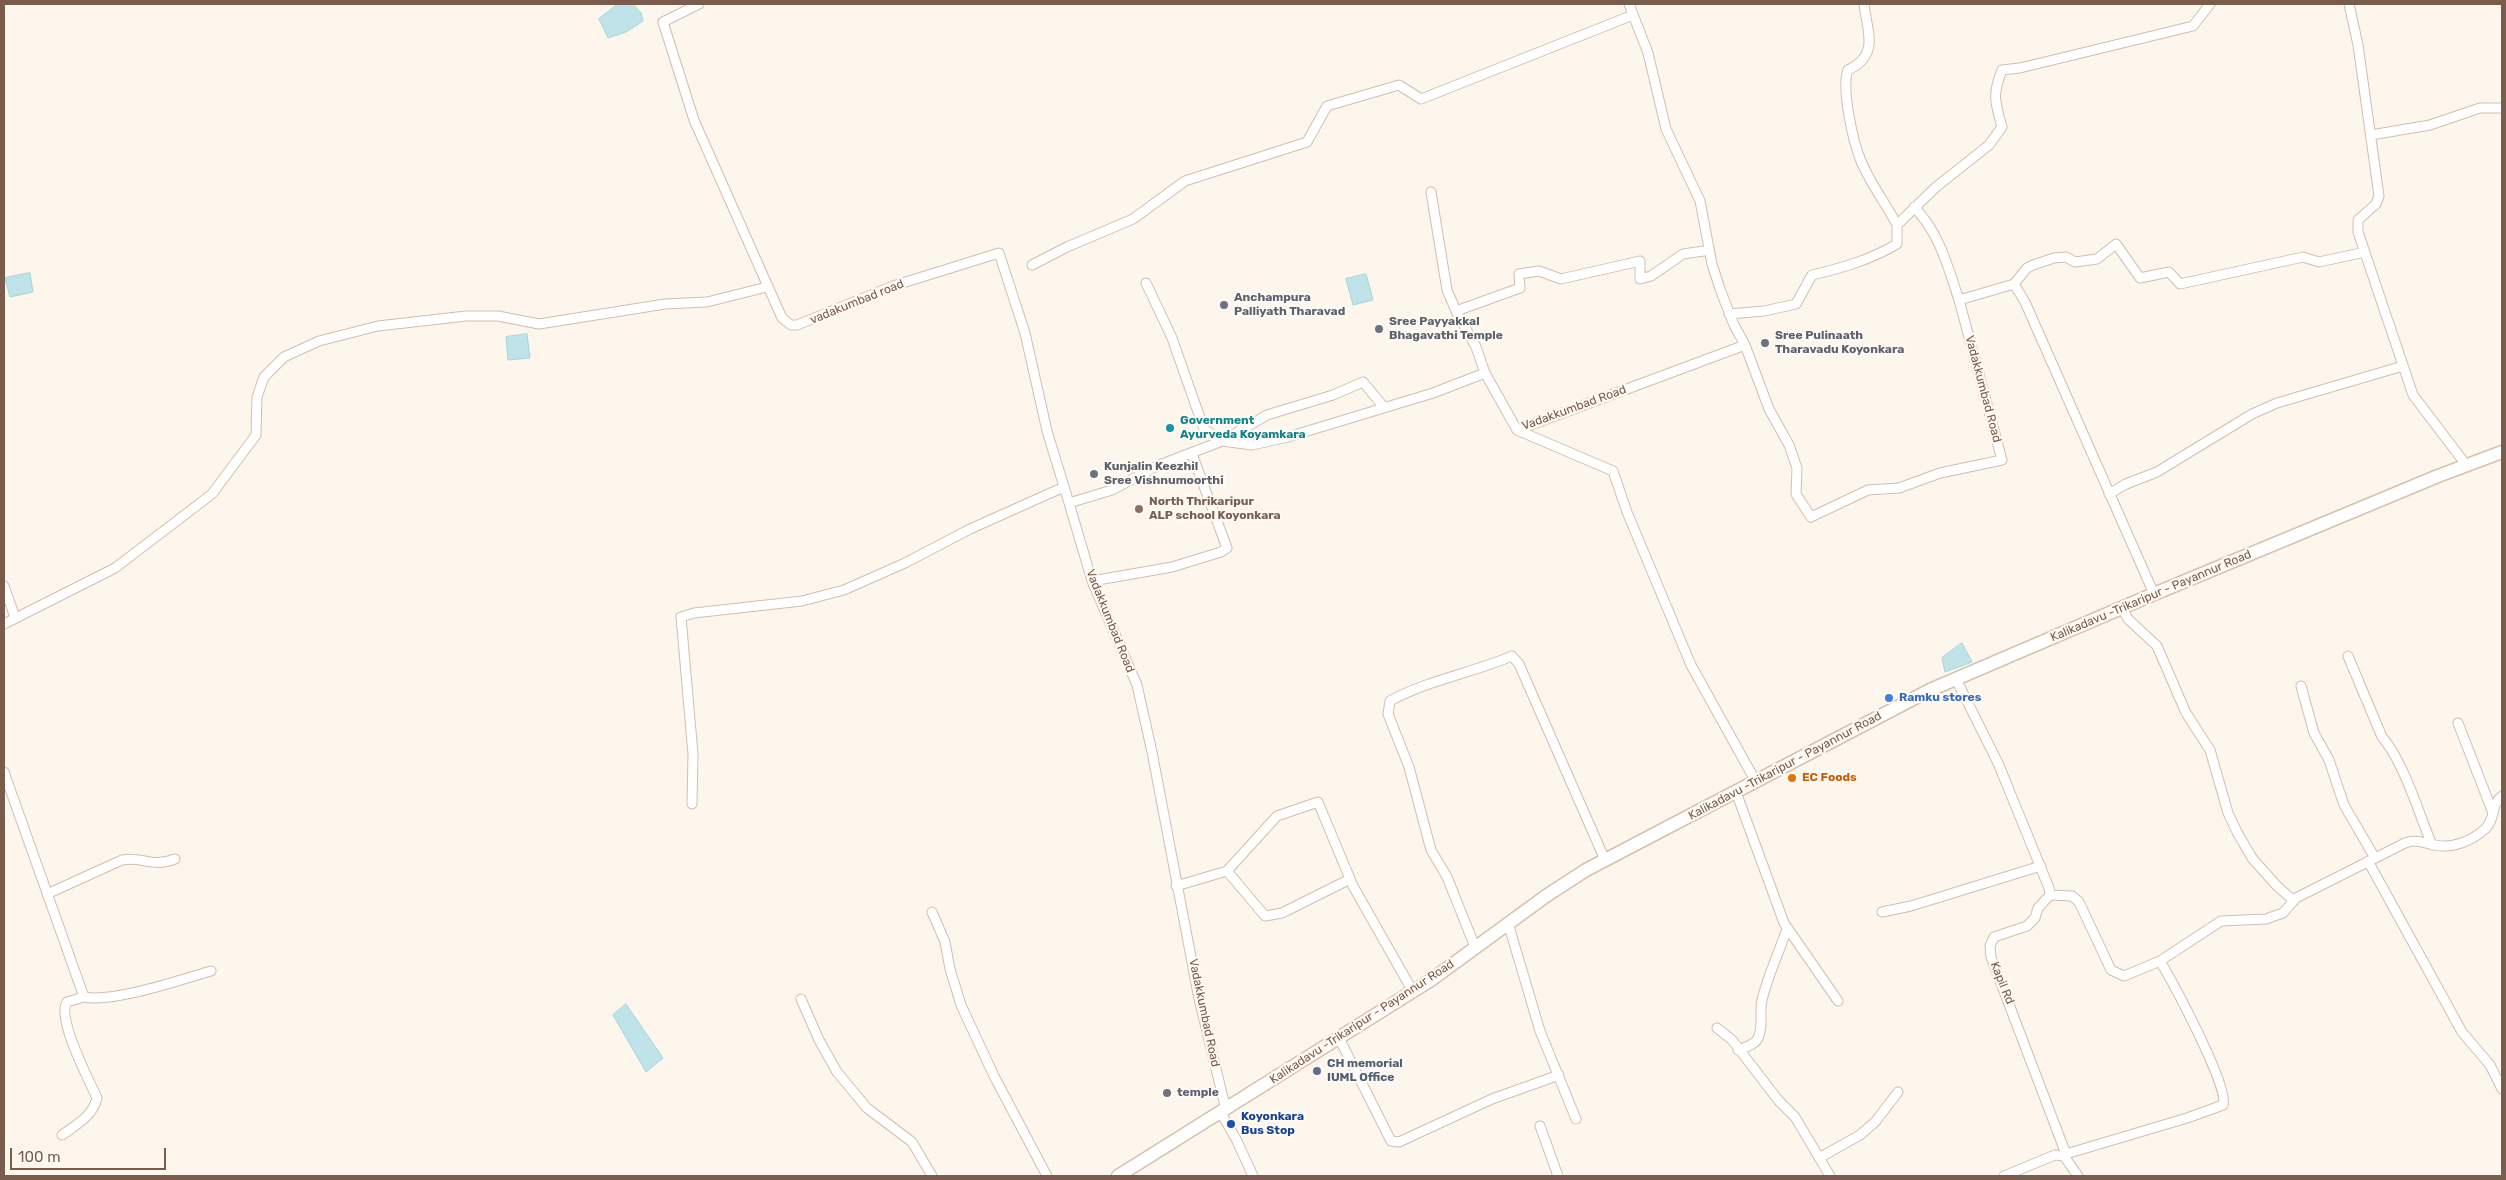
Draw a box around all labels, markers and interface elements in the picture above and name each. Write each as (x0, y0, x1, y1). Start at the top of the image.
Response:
street label: vadakumbad road (808, 277, 906, 327)
place label: Anchampura Palliyath Tharavad (1234, 291, 1345, 319)
marker: Anchampura Palliyath Tharavad (1218, 299, 1230, 311)
place label: Sree Payyakkal Bhagavathi Temple (1389, 315, 1503, 343)
marker: Sree Payyakkal Bhagavathi Temple (1373, 323, 1385, 335)
place label: Sree Pulinaath Tharavadu Koyonkara (1775, 329, 1904, 357)
street label: Vadakkumbad Road (1962, 334, 2004, 444)
marker: Sree Pulinaath Tharavadu Koyonkara (1759, 337, 1771, 349)
street label: Vadakkumbad Road (1520, 382, 1628, 434)
place label: Government Ayurveda Koyamkara (1180, 414, 1306, 442)
marker: Government Ayurveda Koyamkara (1164, 422, 1176, 434)
place label: Kunjalin Keezhil Sree Vishnumoorthi (1104, 460, 1224, 488)
marker: Kunjalin Keezhil Sree Vishnumoorthi (1088, 468, 1100, 480)
place label: North Thrikaripur ALP school Koyonkara (1149, 495, 1281, 523)
marker: North Thrikaripur ALP school Koyonkara (1133, 503, 1145, 515)
street label: Kalikadavu -Trikaripur - Payannur Road (2048, 547, 2254, 645)
street label: Vadakkumbad Road (1083, 567, 1137, 675)
place label: Ramku stores (1899, 691, 1981, 705)
marker: Ramku stores (1883, 692, 1895, 704)
street label: Kalikadavu -Trikaripur - Payannur Road (1686, 709, 1884, 823)
place label: EC Foods (1802, 771, 1857, 785)
marker: EC Foods (1786, 772, 1798, 784)
street label: Kalikadavu -Trikaripur - Payannur Road (1267, 957, 1457, 1087)
street label: Vadakkumbad Road (1186, 958, 1222, 1068)
street label: Kapil Rd (1987, 960, 2017, 1006)
place label: CH memorial IUML Office (1327, 1057, 1403, 1085)
marker: CH memorial IUML Office (1311, 1065, 1323, 1077)
place label: temple (1177, 1086, 1219, 1100)
marker: temple (1161, 1087, 1173, 1099)
place label: Koyonkara Bus Stop (1241, 1110, 1304, 1138)
marker: Koyonkara Bus Stop (1225, 1118, 1237, 1130)
scale bar (12, 1138, 169, 1170)
text: 100 m (18, 1148, 60, 1166)

